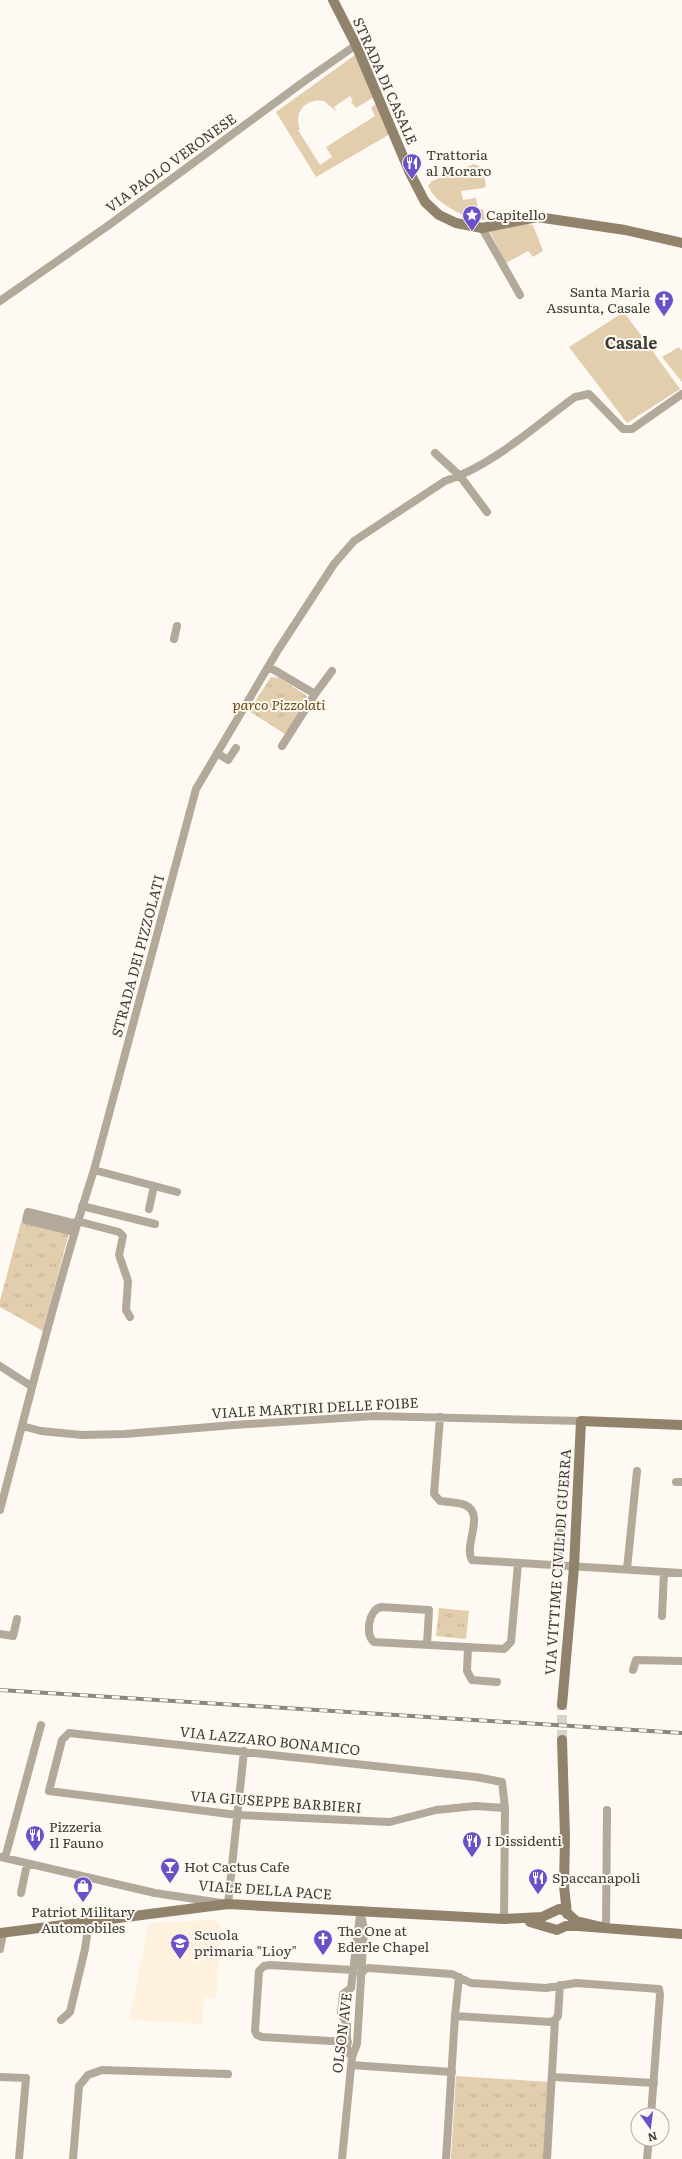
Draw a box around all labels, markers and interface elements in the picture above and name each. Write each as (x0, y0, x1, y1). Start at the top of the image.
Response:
street label: STRADA DI CASALE (349, 14, 423, 147)
street label: VIA PAOLO VERONESE (101, 108, 240, 216)
place label: Trattoria al Moraro (426, 144, 492, 180)
restaurant icon: Trattoria al Moraro (401, 152, 423, 180)
place icon: Capitello (461, 204, 483, 232)
place label: Capitello (486, 204, 546, 224)
place label: Santa Maria Assunta, Casale (546, 281, 650, 317)
church icon: Santa Maria Assunta, Casale (653, 289, 675, 317)
district label: Casale (605, 330, 657, 354)
park label: parco Pizzolati (233, 694, 326, 714)
street label: STRADA DEI PIZZOLATI (106, 872, 168, 1039)
street label: VIALE MARTIRI DELLE FOIBE (211, 1392, 419, 1422)
street label: VIA VITTIME CIVILI DI GUERRA (539, 1447, 575, 1676)
street label: VIA LAZZARO BONAMICO (179, 1721, 361, 1759)
street label: VIA GIUSEPPE BARBIERI (190, 1785, 362, 1817)
place label: Pizzeria Il Fauno (49, 1816, 104, 1852)
restaurant icon: Pizzeria Il Fauno (24, 1824, 46, 1852)
restaurant icon: I Dissidenti (461, 1830, 483, 1858)
place label: I Dissidenti (486, 1830, 562, 1850)
bar icon: Hot Cactus Cafe (159, 1856, 181, 1884)
place label: Hot Cactus Cafe (184, 1856, 289, 1876)
restaurant icon: Spaccanapoli (527, 1867, 549, 1895)
place label: Spaccanapoli (552, 1867, 641, 1887)
street label: VIALE DELLA PACE (198, 1874, 333, 1904)
shop icon: Patriot Military Automobiles (72, 1875, 94, 1903)
place label: Patriot Military Automobiles (31, 1901, 136, 1937)
place label: The One at Ederle Chapel (337, 1920, 429, 1956)
place label: Scuola primaria "Lioy" (194, 1924, 297, 1960)
church icon: The One at Ederle Chapel (312, 1928, 334, 1956)
school or university icon: Scuola primaria "Lioy" (169, 1932, 191, 1960)
street label: OLSON AVE (326, 1991, 356, 2074)
north arrow (630, 2107, 670, 2147)
text: N (646, 2129, 659, 2147)

